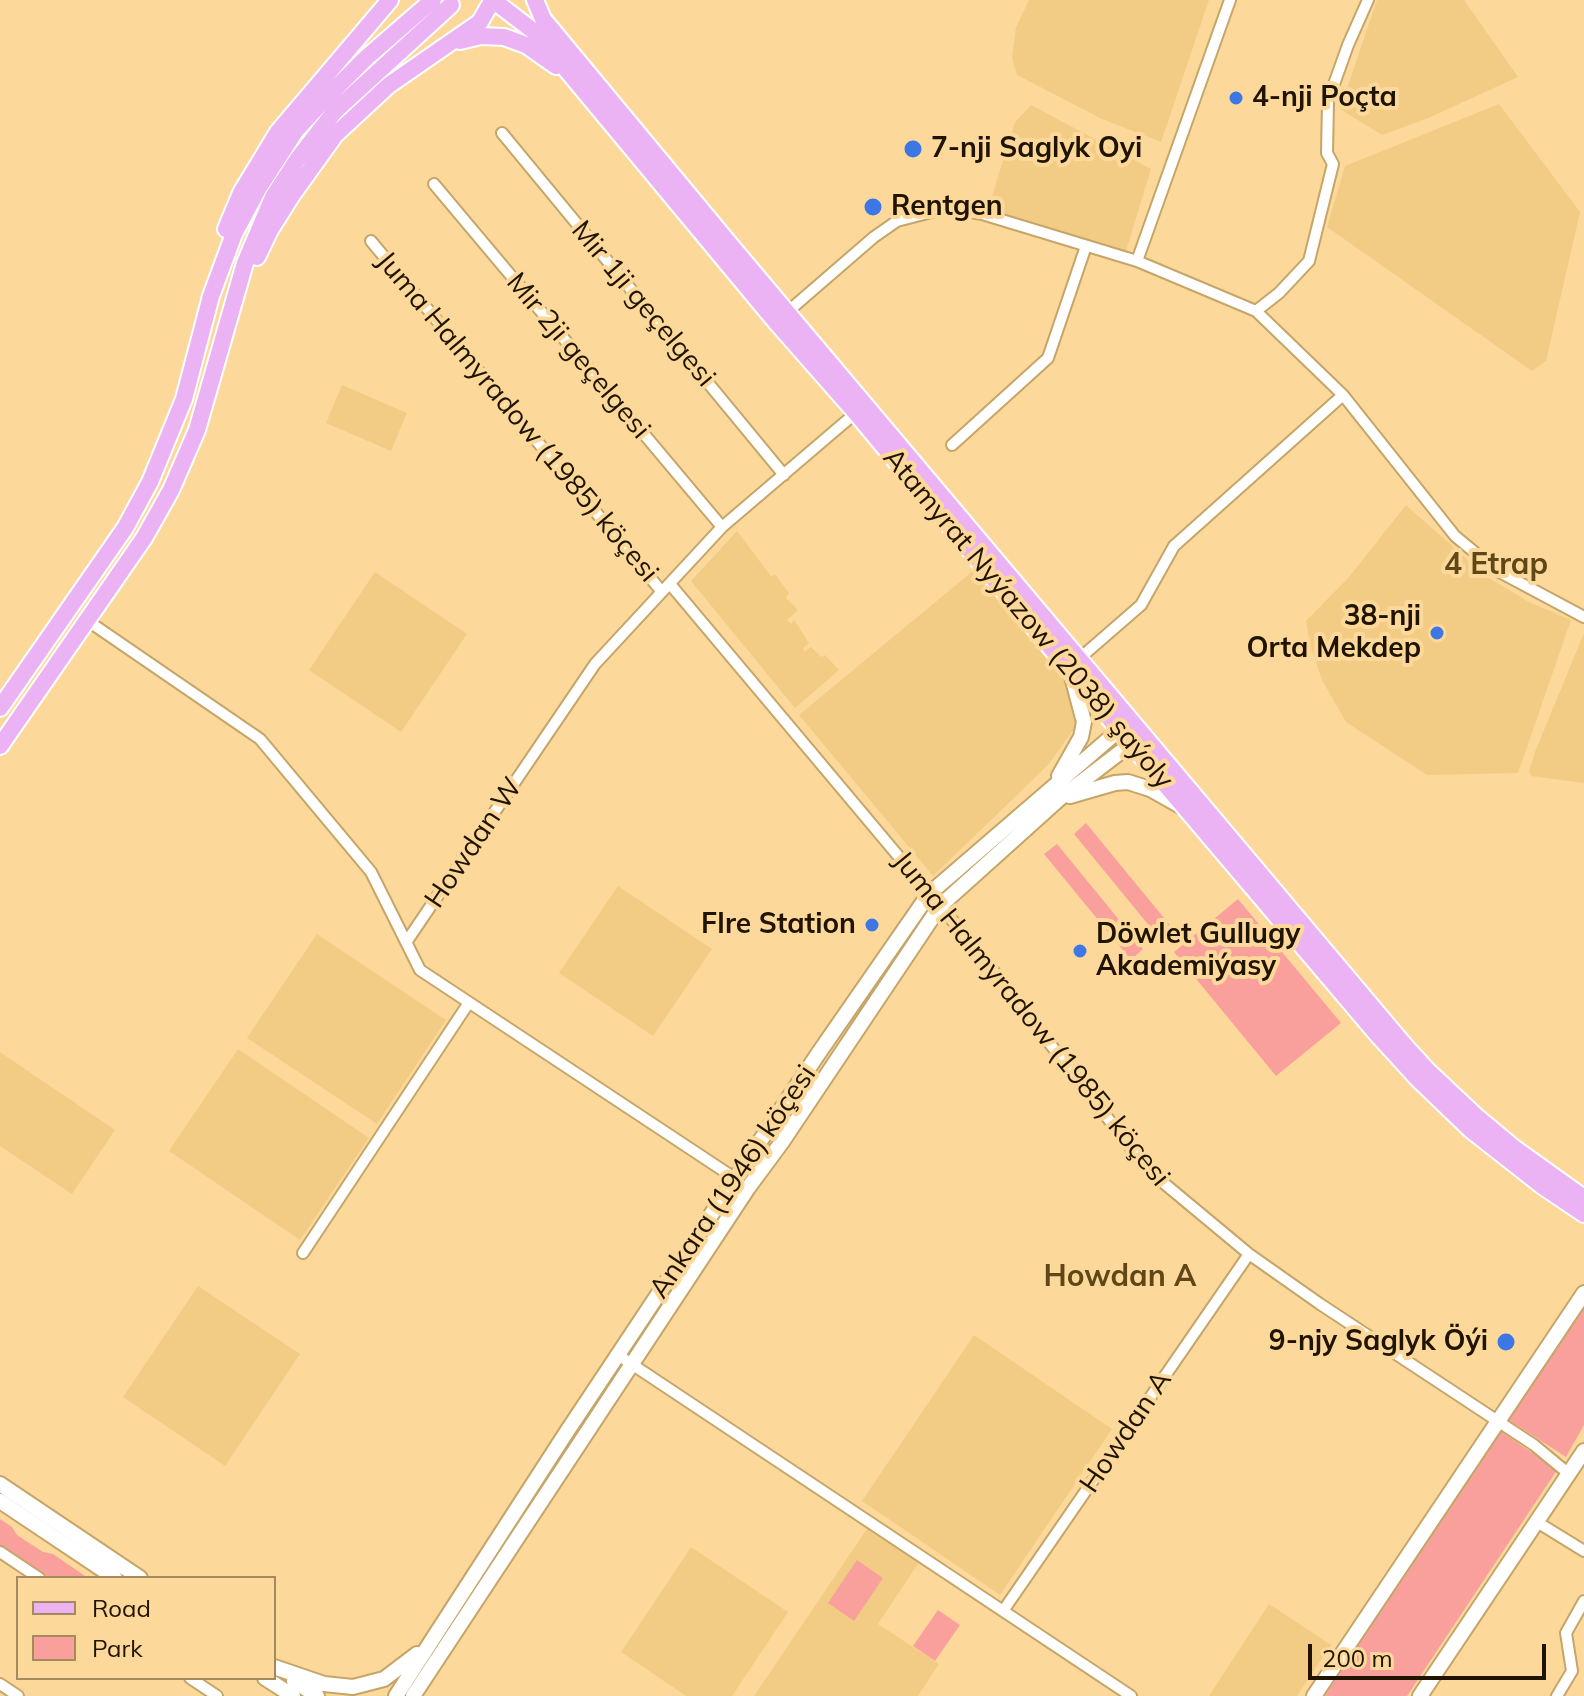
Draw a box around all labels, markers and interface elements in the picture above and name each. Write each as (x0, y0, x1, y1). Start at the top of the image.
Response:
place label: 4-nji Poçta (1252, 81, 1397, 115)
marker: 4-nji Poçta (1227, 89, 1245, 107)
place label: 7-nji Saglyk Oyi (931, 132, 1142, 166)
marker: 7-nji Saglyk Oyi (902, 138, 924, 160)
place label: Rentgen (891, 190, 1003, 224)
marker: Rentgen (862, 196, 884, 218)
street label: Mir 1ji geçelgesi (564, 214, 722, 394)
street label: Juma Halmyradow (1985) köçesi (369, 245, 665, 589)
street label: Mir 2ji geçelgesi (499, 266, 657, 446)
street label: Atamyrat Nyýazow (2038) şaýoly (876, 442, 1180, 796)
district label: 4 Etrap (1444, 547, 1548, 583)
place label: 38-nji Orta Mekdep (1247, 600, 1421, 666)
marker: 38-nji Orta Mekdep (1428, 624, 1446, 642)
street label: Howdan W (418, 772, 530, 914)
street label: Juma Halmyradow (1985) köçesi (885, 845, 1177, 1193)
place label: FIre Station (701, 908, 856, 942)
marker: FIre Station (863, 916, 881, 934)
place label: Döwlet Gullugy Akademiýasy (1096, 918, 1301, 984)
marker: Döwlet Gullugy Akademiýasy (1071, 942, 1089, 960)
street label: Ankara (1946) köçesi (642, 1059, 824, 1305)
district label: Howdan A (1044, 1259, 1196, 1295)
place label: 9-njy Saglyk Öýi (1269, 1325, 1488, 1359)
marker: 9-njy Saglyk Öýi (1495, 1331, 1517, 1353)
street label: Howdan A (1073, 1365, 1179, 1499)
legend (16, 1576, 276, 1680)
text: Road (92, 1593, 151, 1623)
scale bar (1312, 1628, 1550, 1678)
text: Park (92, 1633, 143, 1663)
text: 200 m (1322, 1643, 1393, 1673)

